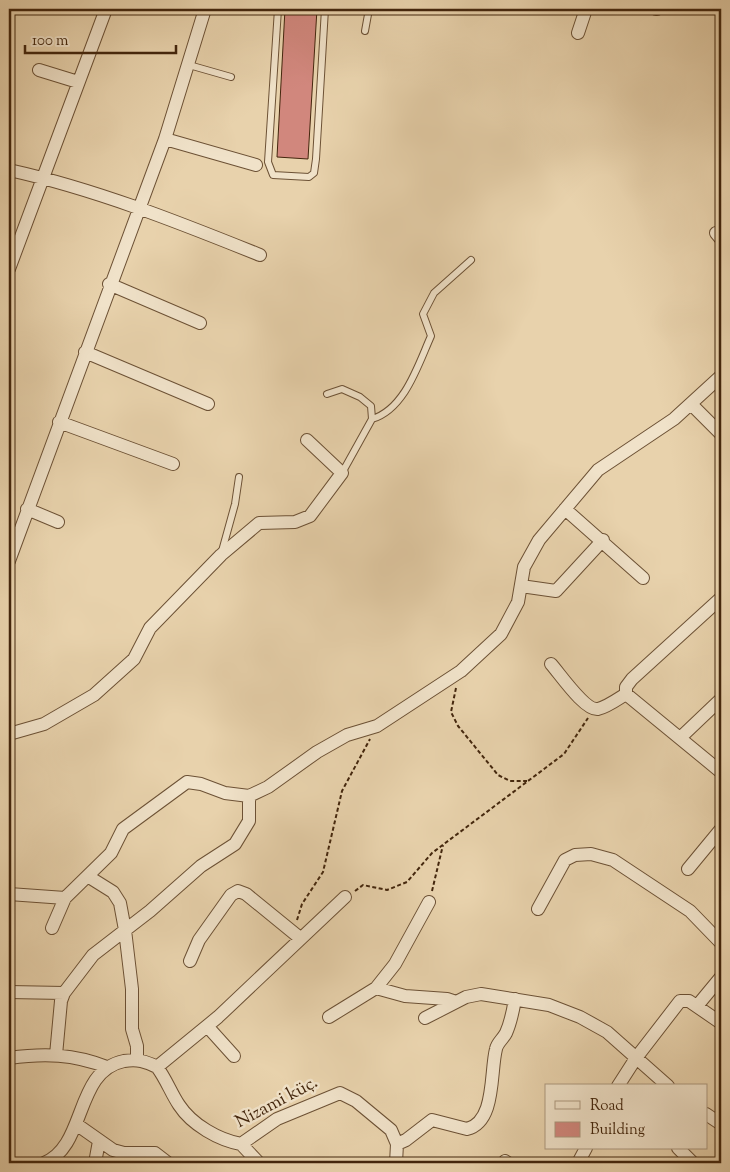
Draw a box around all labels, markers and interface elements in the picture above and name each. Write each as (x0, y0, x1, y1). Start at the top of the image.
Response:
scale bar (25, 22, 176, 54)
text: 100 m (32, 31, 69, 52)
street label: Nizami küç. (231, 1070, 323, 1136)
legend (545, 1084, 708, 1150)
text: Road (590, 1096, 624, 1117)
text: Building (590, 1120, 645, 1141)

